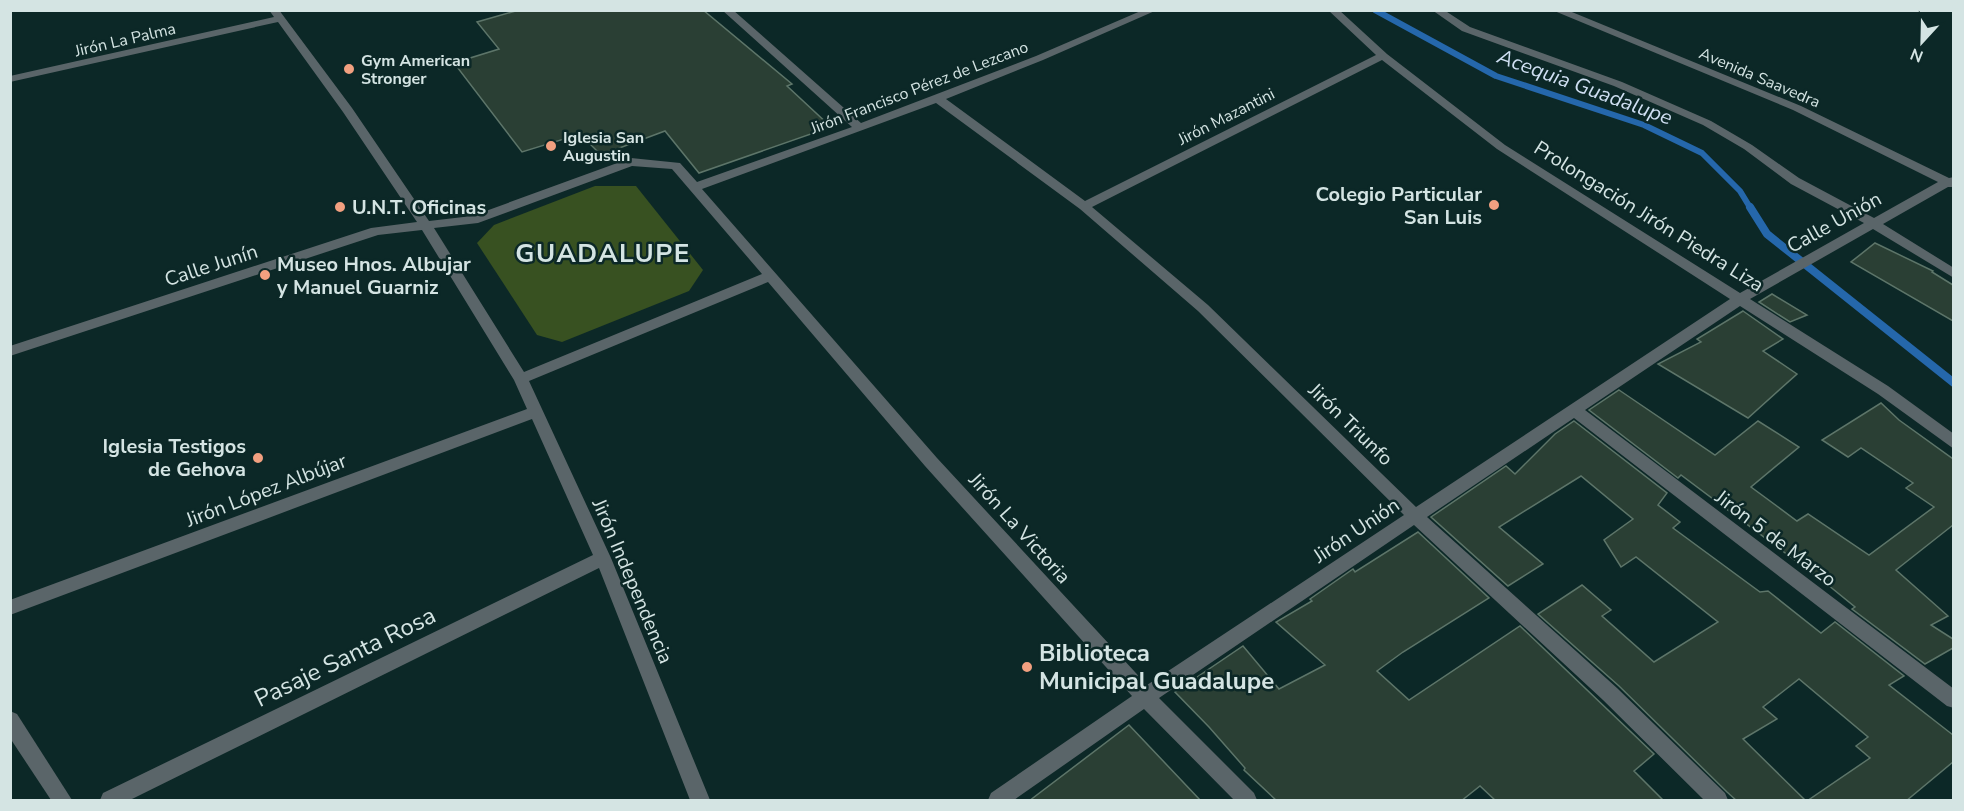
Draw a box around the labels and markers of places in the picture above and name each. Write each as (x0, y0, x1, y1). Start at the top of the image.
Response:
place label: Gym American Stronger (361, 50, 470, 90)
marker: Gym American Stronger (342, 62, 356, 76)
place label: Iglesia San Augustin (563, 127, 644, 167)
marker: Iglesia San Augustin (544, 139, 558, 153)
place label: Colegio Particular San Luis (1316, 181, 1482, 231)
place label: U.N.T. Oficinas (352, 194, 487, 221)
marker: Colegio Particular San Luis (1487, 198, 1501, 212)
marker: U.N.T. Oficinas (333, 200, 347, 214)
place label: Museo Hnos. Albujar y Manuel Guarniz (276, 251, 471, 301)
marker: Museo Hnos. Albujar y Manuel Guarniz (258, 268, 272, 282)
place label: Iglesia Testigos de Gehova (102, 433, 246, 483)
marker: Iglesia Testigos de Gehova (251, 451, 265, 465)
place label: Biblioteca Municipal Guadalupe (1039, 637, 1274, 697)
marker: Biblioteca Municipal Guadalupe (1020, 660, 1034, 674)

